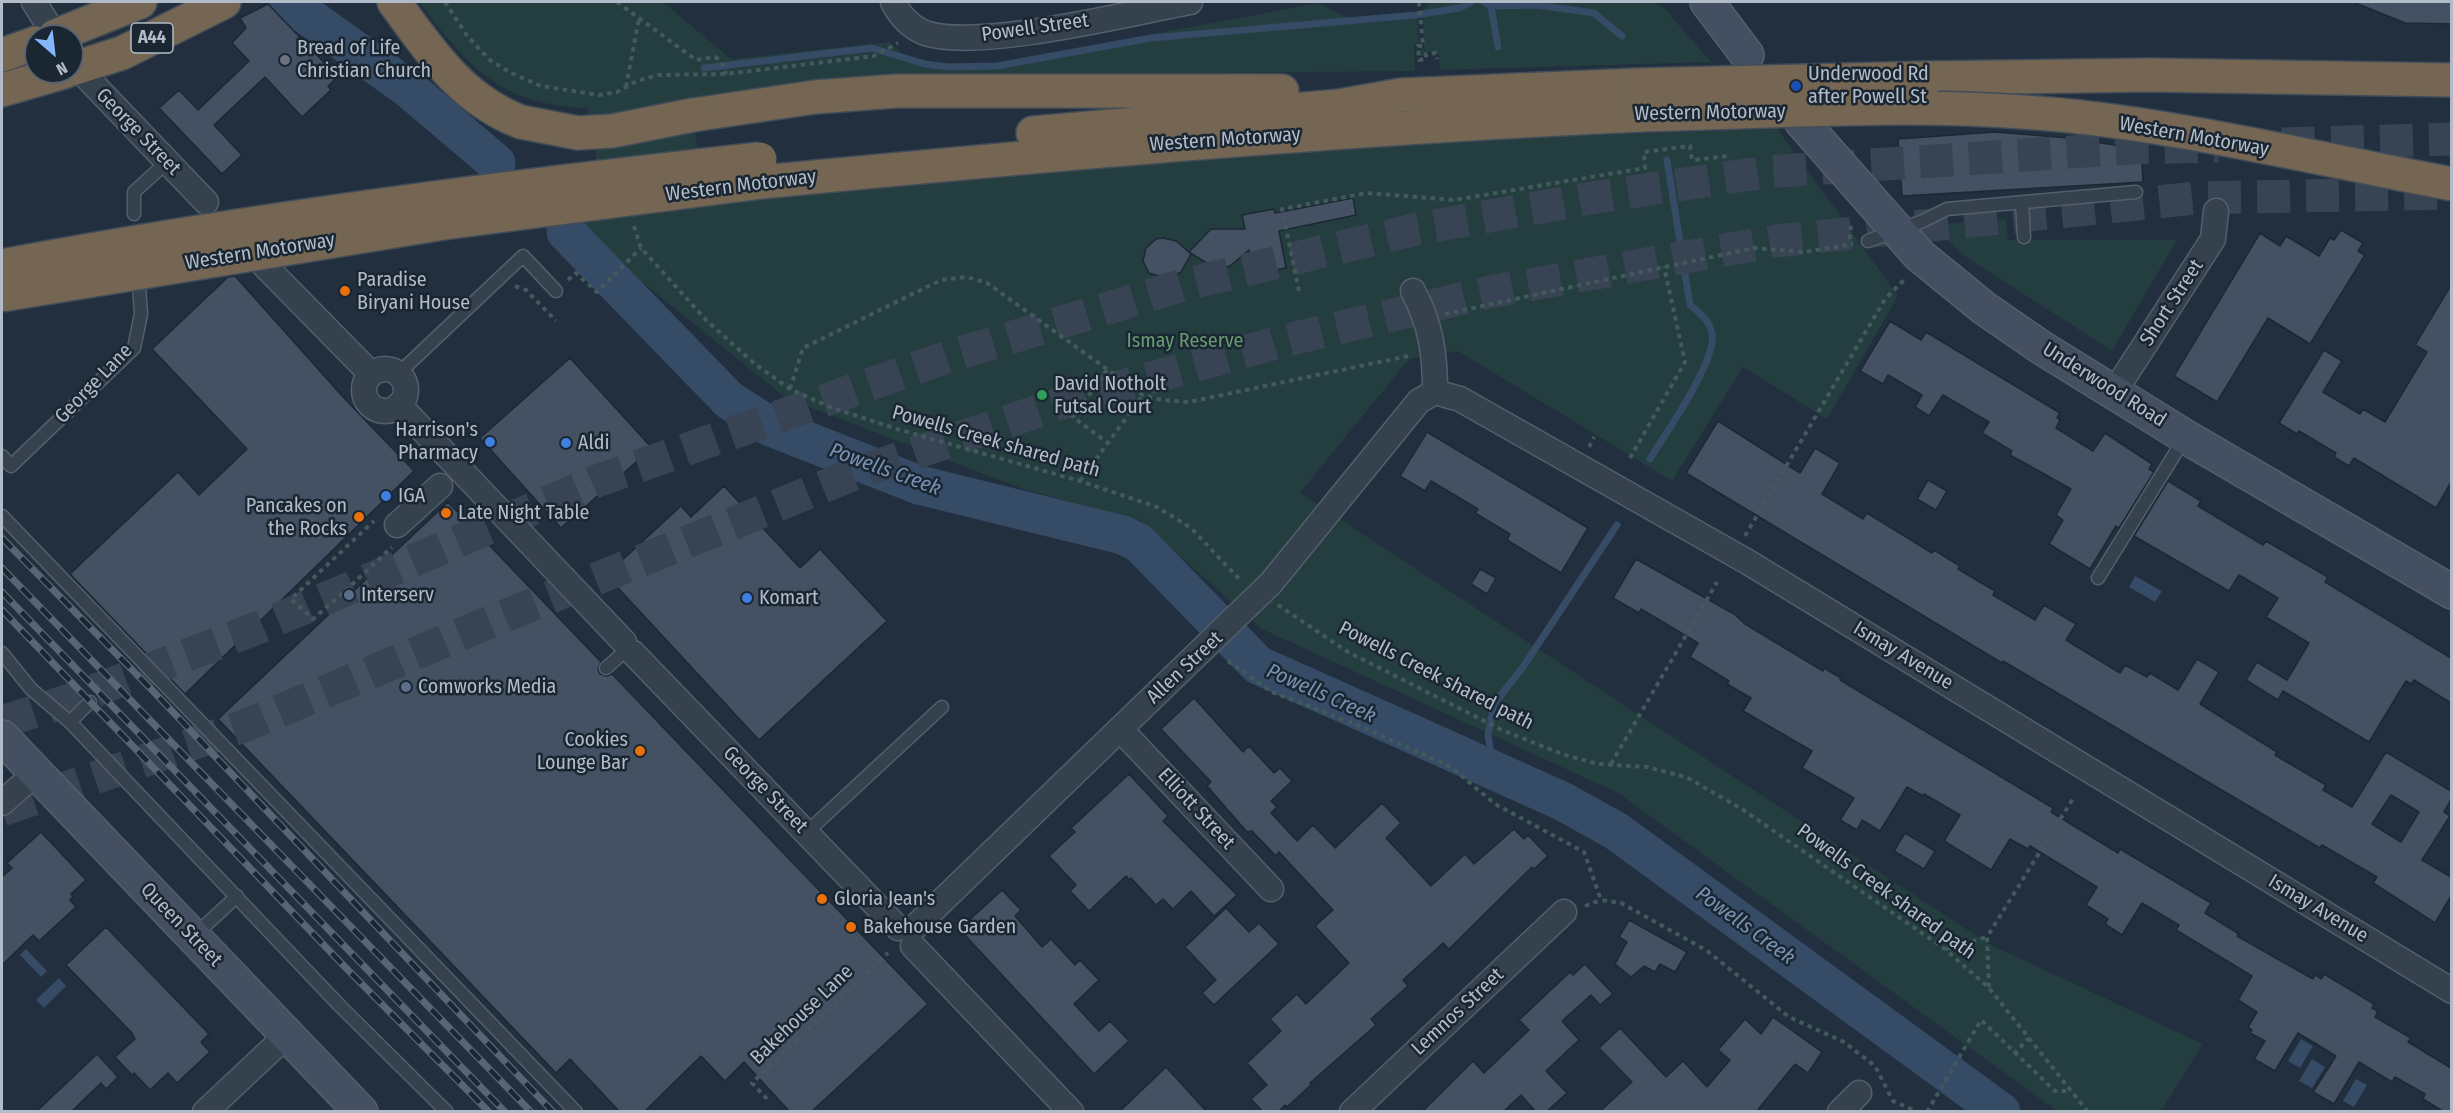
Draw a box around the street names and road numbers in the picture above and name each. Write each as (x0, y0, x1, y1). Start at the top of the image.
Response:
street label: Powell Street (980, 9, 1090, 47)
road number: A44 (131, 23, 173, 53)
street label: George Street (91, 84, 185, 180)
street label: Western Motorway (1634, 100, 1786, 126)
street label: Western Motorway (2117, 112, 2271, 162)
street label: Western Motorway (1149, 123, 1301, 157)
street label: Western Motorway (664, 165, 818, 207)
street label: Western Motorway (183, 228, 337, 276)
street label: Short Street (2135, 255, 2209, 351)
street label: Underwood Road (2038, 337, 2170, 433)
street label: George Lane (50, 339, 138, 429)
street label: Powells Creek shared path (889, 401, 1103, 483)
street label: Powells Creek shared path (1335, 616, 1537, 736)
street label: Ismay Avenue (1849, 617, 1957, 695)
street label: Allen Street (1142, 627, 1228, 709)
street label: George Street (718, 742, 812, 838)
street label: Elliott Street (1152, 763, 1240, 855)
street label: Powells Creek shared path (1792, 819, 1980, 965)
street label: Ismay Avenue (2264, 870, 2372, 948)
street label: Queen Street (135, 878, 227, 972)
street label: Bakehouse Lane (746, 960, 858, 1070)
street label: Lemnos Street (1407, 963, 1509, 1061)

